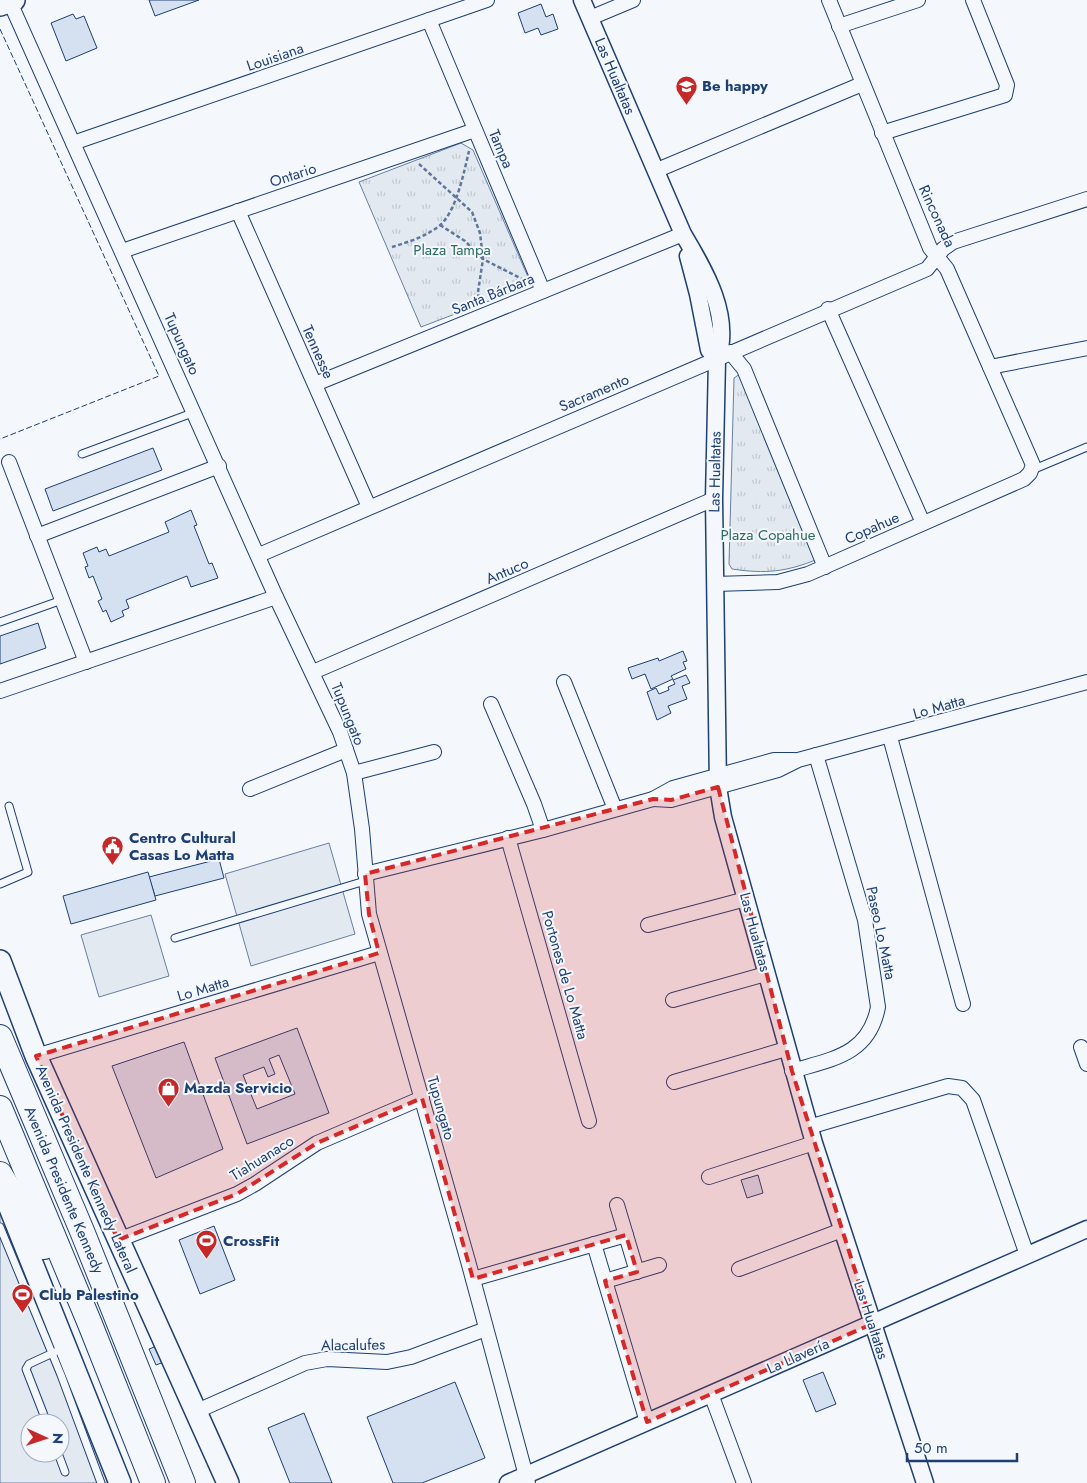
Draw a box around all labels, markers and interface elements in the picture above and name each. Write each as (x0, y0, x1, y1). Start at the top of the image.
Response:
street label: Las Hualtatas (589, 34, 641, 118)
street label: Louisiana (244, 37, 306, 77)
school or university icon: Be happy (674, 74, 698, 105)
place label: Be happy (702, 75, 768, 97)
street label: Tampa (483, 126, 519, 172)
street label: Ontario (267, 157, 319, 193)
street label: Rinconada (913, 181, 961, 251)
park label: Plaza Tampa (413, 239, 491, 261)
street label: Santa Bárbara (448, 267, 538, 321)
street label: Tupungato (159, 310, 205, 378)
street label: Tennesse (296, 322, 340, 383)
street label: Sacramento (556, 368, 632, 418)
street label: Las Hualtatas (703, 431, 727, 513)
street label: Copahue (841, 506, 903, 550)
park label: Plaza Copahue (720, 524, 816, 546)
street label: Antuco (482, 552, 532, 590)
street label: Tupungato (326, 680, 370, 748)
street label: Lo Matta (910, 689, 968, 725)
place label: Centro Cultural Casas Lo Matta (129, 827, 236, 866)
public building icon: Centro Cultural Casas Lo Matta (101, 835, 125, 866)
street label: Paseo Lo Matta (860, 884, 902, 982)
street label: Las Hualtatas (734, 890, 776, 974)
street label: Portones de Lo Matta (536, 908, 594, 1042)
street label: Lo Matta (174, 971, 232, 1007)
street label: Avenida Presidente Kennedy Lateral (32, 1062, 140, 1276)
street label: Tupungato (421, 1073, 461, 1143)
shop icon: Mazda Servicio (156, 1076, 180, 1107)
place label: Mazda Servicio (184, 1077, 292, 1099)
street label: Avenida Presidente Kennedy (21, 1104, 107, 1276)
street label: Tiahuanaco (226, 1130, 298, 1186)
sports icon: CrossFit (195, 1229, 219, 1260)
place label: CrossFit (223, 1230, 279, 1252)
street label: Las Hualtatas (848, 1278, 894, 1362)
sports icon: Club Palestino (11, 1283, 35, 1314)
place label: Club Palestino (39, 1284, 139, 1306)
street label: La Llavería (763, 1332, 833, 1380)
street label: Alacalufes (321, 1333, 385, 1357)
north arrow (20, 1413, 70, 1463)
scale bar (907, 1430, 1017, 1462)
text: N (48, 1433, 68, 1445)
text: 50 m (914, 1437, 948, 1459)

